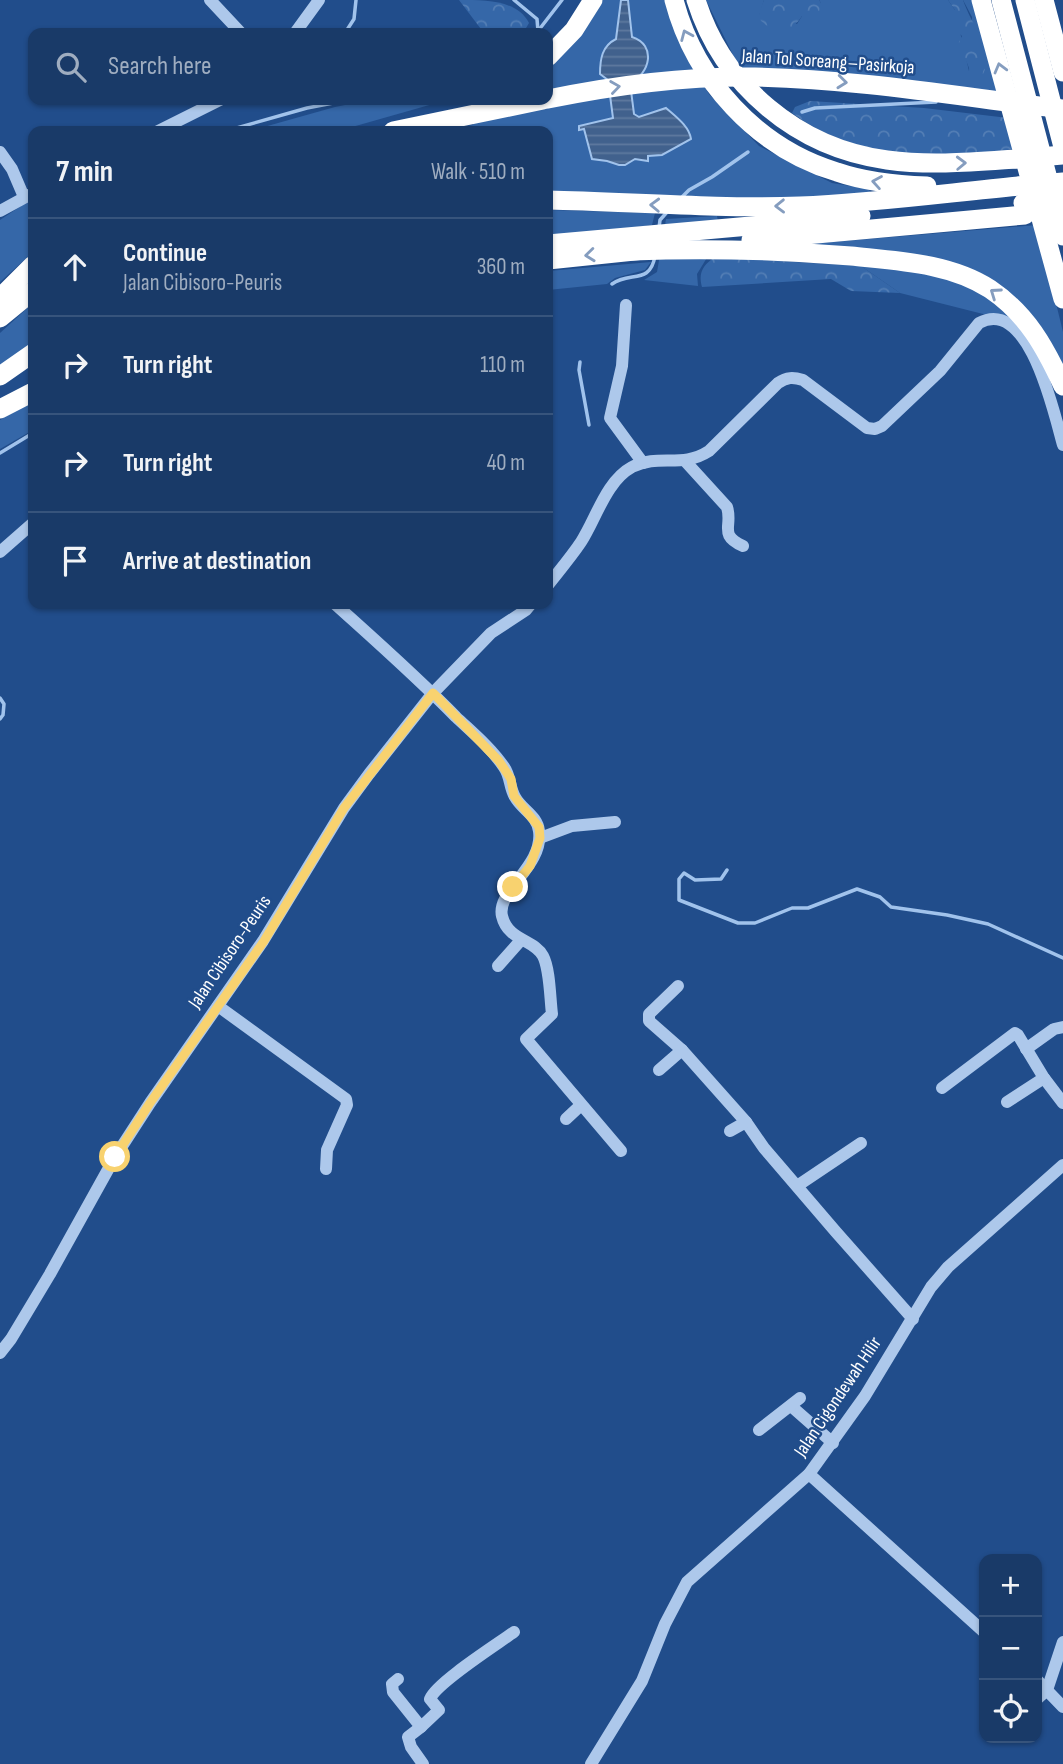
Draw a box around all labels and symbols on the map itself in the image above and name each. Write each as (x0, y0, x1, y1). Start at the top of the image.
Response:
one-way arrow (680, 30, 694, 43)
street label: Jalan Tol Soreang–Pasirkoja (740, 44, 915, 80)
one-way arrow (993, 62, 1008, 74)
one-way arrow (836, 75, 848, 90)
one-way arrow (609, 80, 621, 95)
one-way arrow (956, 155, 967, 170)
one-way arrow (872, 175, 884, 190)
one-way arrow (649, 197, 660, 212)
one-way arrow (774, 199, 785, 214)
one-way arrow (584, 248, 596, 263)
one-way arrow (990, 289, 1003, 301)
route end (497, 871, 528, 902)
street label: Jalan Cibisoro-Peuris (183, 891, 276, 1014)
route start (99, 1141, 130, 1172)
street label: Jalan Cigondewah Hilir (789, 1332, 887, 1462)

